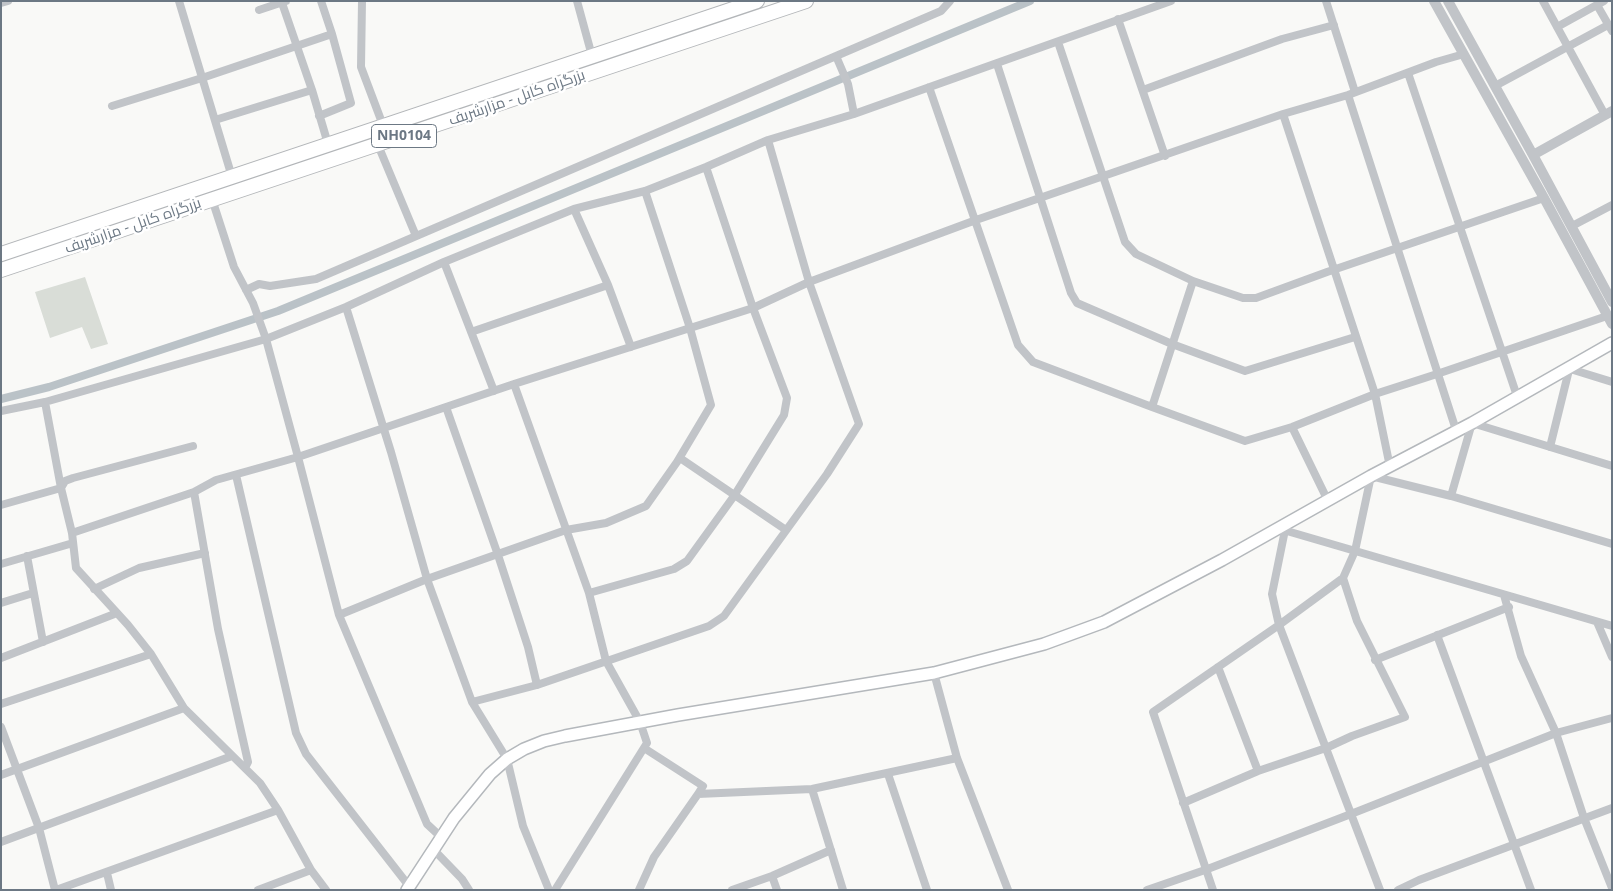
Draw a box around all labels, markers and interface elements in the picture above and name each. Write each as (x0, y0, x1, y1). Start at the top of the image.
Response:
street label: بزرگراه کابل - مزارشریف (446, 66, 588, 130)
road number: NH0104 (372, 124, 436, 148)
street label: بزرگراه کابل - مزارشریف (62, 194, 204, 258)

